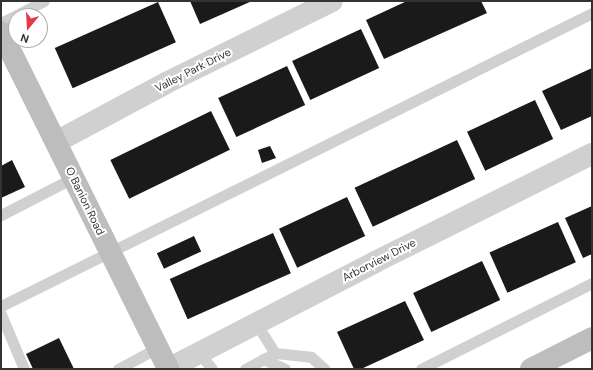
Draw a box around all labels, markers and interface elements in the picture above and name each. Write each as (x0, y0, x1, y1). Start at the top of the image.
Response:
north arrow (8, 8, 48, 48)
text: N (19, 31, 31, 46)
street label: Valley Park Drive (153, 45, 233, 95)
street label: O Banion Road (63, 165, 107, 237)
street label: Arborview Drive (340, 236, 418, 284)

